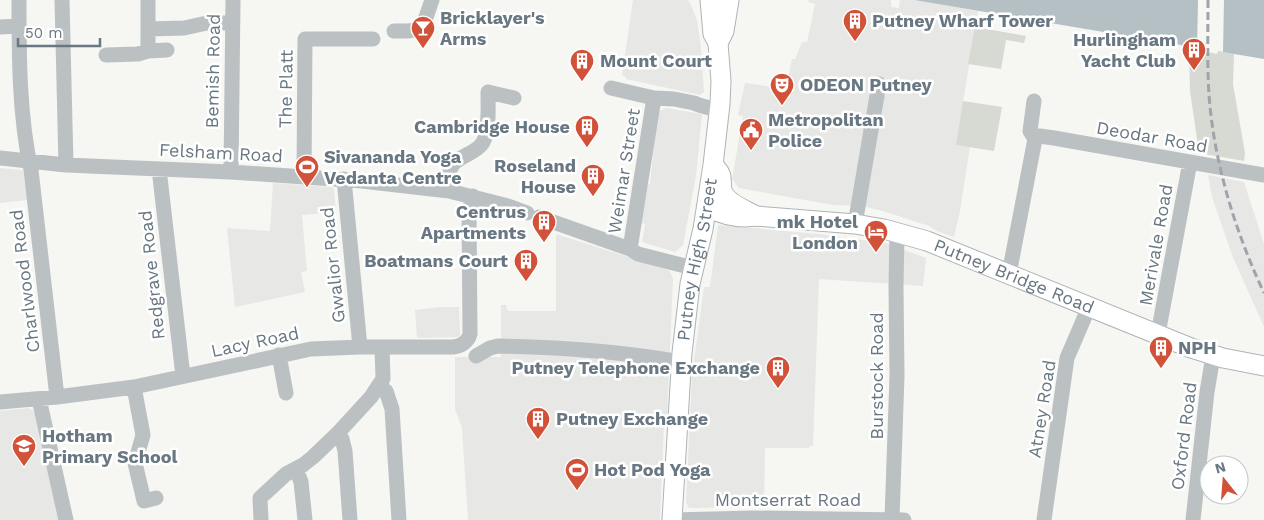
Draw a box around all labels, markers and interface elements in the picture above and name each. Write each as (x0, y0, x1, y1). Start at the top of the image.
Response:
place label: Bricklayer's Arms (440, 7, 545, 49)
building icon: Putney Wharf Tower (842, 8, 868, 42)
place label: Putney Wharf Tower (872, 10, 1053, 31)
street label: Bemish Road (201, 13, 224, 129)
scale bar (18, 15, 100, 47)
bar icon: Bricklayer's Arms (410, 15, 436, 49)
text: 50 m (25, 24, 62, 42)
place label: Hurlingham Yacht Club (1073, 29, 1176, 71)
building icon: Hurlingham Yacht Club (1181, 37, 1207, 71)
building icon: Mount Court (569, 48, 595, 82)
street label: The Platt (274, 49, 297, 128)
place label: Mount Court (600, 50, 712, 71)
theatre icon: ODEON Putney (769, 72, 795, 106)
place label: ODEON Putney (800, 74, 932, 95)
street label: Weimar Street (603, 106, 644, 235)
place label: Metropolitan Police (768, 109, 884, 151)
building icon: Cambridge House (574, 114, 600, 148)
place label: Cambridge House (414, 116, 570, 137)
street label: Deodar Road (1095, 116, 1209, 157)
public building icon: Metropolitan Police (738, 117, 764, 151)
street label: Felsham Road (159, 139, 283, 166)
place label: Sivananda Yoga Vedanta Centre (324, 146, 462, 188)
sports icon: Sivananda Yoga Vedanta Centre (294, 154, 320, 188)
place label: Roseland House (494, 155, 576, 197)
building icon: Roseland House (580, 163, 606, 197)
street label: Putney High Street (672, 176, 721, 342)
street label: Merivale Road (1134, 183, 1177, 307)
place label: Centrus Apartments (421, 201, 526, 243)
street label: Gwalior Road (316, 206, 349, 324)
street label: Charlwood Road (5, 208, 44, 354)
street label: Redgrave Road (134, 209, 169, 341)
building icon: Centrus Apartments (531, 209, 557, 243)
place label: mk Hotel London (777, 211, 858, 253)
hotel icon: mk Hotel London (863, 219, 889, 253)
street label: Putney Bridge Road (931, 234, 1097, 318)
building icon: Boatmans Court (513, 248, 539, 282)
place label: Boatmans Court (364, 250, 508, 271)
street label: Burstock Road (866, 312, 887, 440)
street label: Lacy Road (209, 322, 301, 361)
building icon: NPH (1148, 335, 1174, 369)
place label: NPH (1178, 337, 1217, 358)
building icon: Putney Telephone Exchange (765, 355, 791, 389)
place label: Putney Telephone Exchange (511, 357, 760, 378)
street label: Atney Road (1023, 358, 1060, 459)
street label: Oxford Road (1166, 381, 1201, 491)
building icon: Putney Exchange (525, 406, 551, 440)
place label: Putney Exchange (556, 408, 708, 429)
place label: Hotham Primary School (42, 425, 178, 467)
school or university icon: Hotham Primary School (11, 433, 37, 467)
north arrow (1199, 455, 1249, 505)
sports icon: Hot Pod Yoga (564, 457, 590, 491)
text: N (1213, 458, 1227, 477)
place label: Hot Pod Yoga (594, 459, 711, 480)
street label: Montserrat Road (715, 489, 861, 510)

